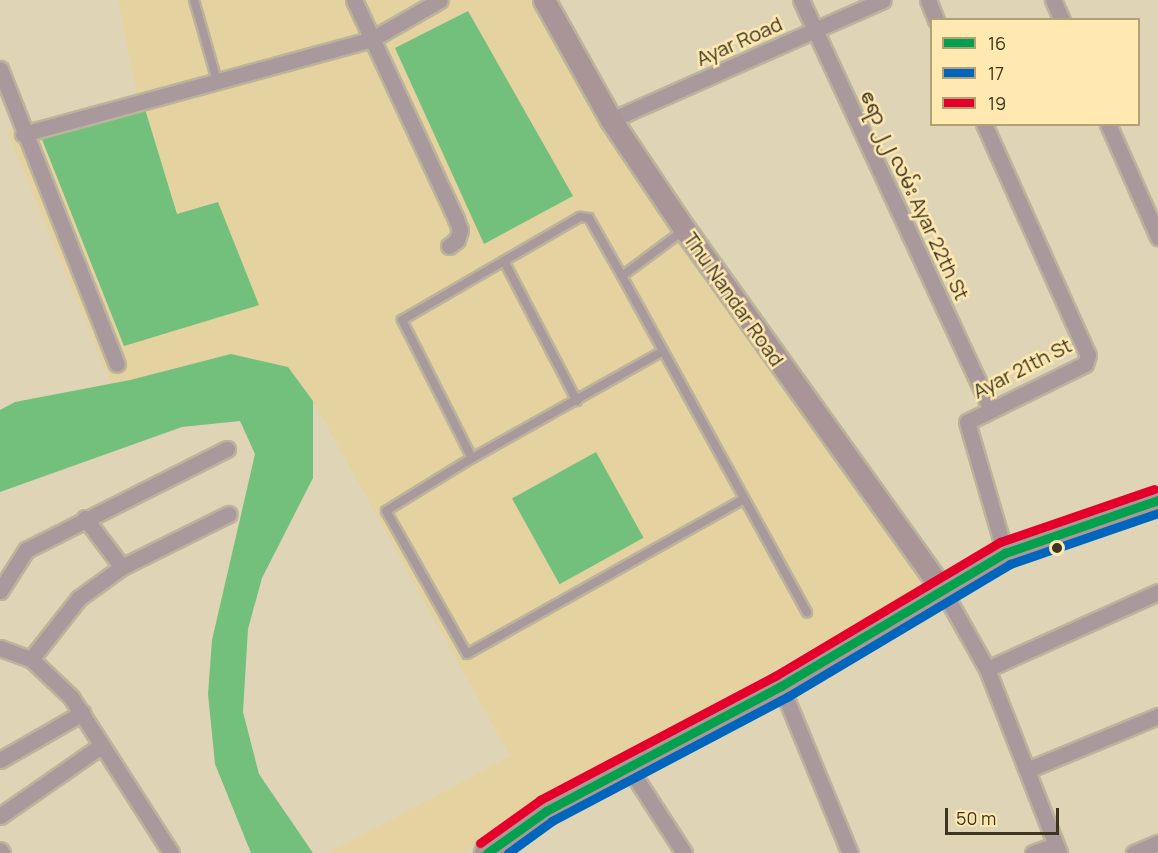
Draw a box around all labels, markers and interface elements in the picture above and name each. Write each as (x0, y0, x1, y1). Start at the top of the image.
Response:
street label: Ayar Road (692, 11, 786, 71)
legend (930, 18, 1140, 126)
text: 16 (988, 31, 1006, 55)
text: 17 (988, 61, 1004, 85)
street label: ဧရာ ၂၂ လမ်း Ayar 22th St (856, 86, 974, 304)
text: 19 (988, 91, 1006, 115)
street label: Thu Nandar Road (679, 227, 789, 371)
street label: Ayar 21th St (969, 333, 1075, 403)
unlabelled marker (1051, 542, 1063, 554)
scale bar (948, 796, 1062, 834)
text: 50 m (956, 806, 996, 830)

